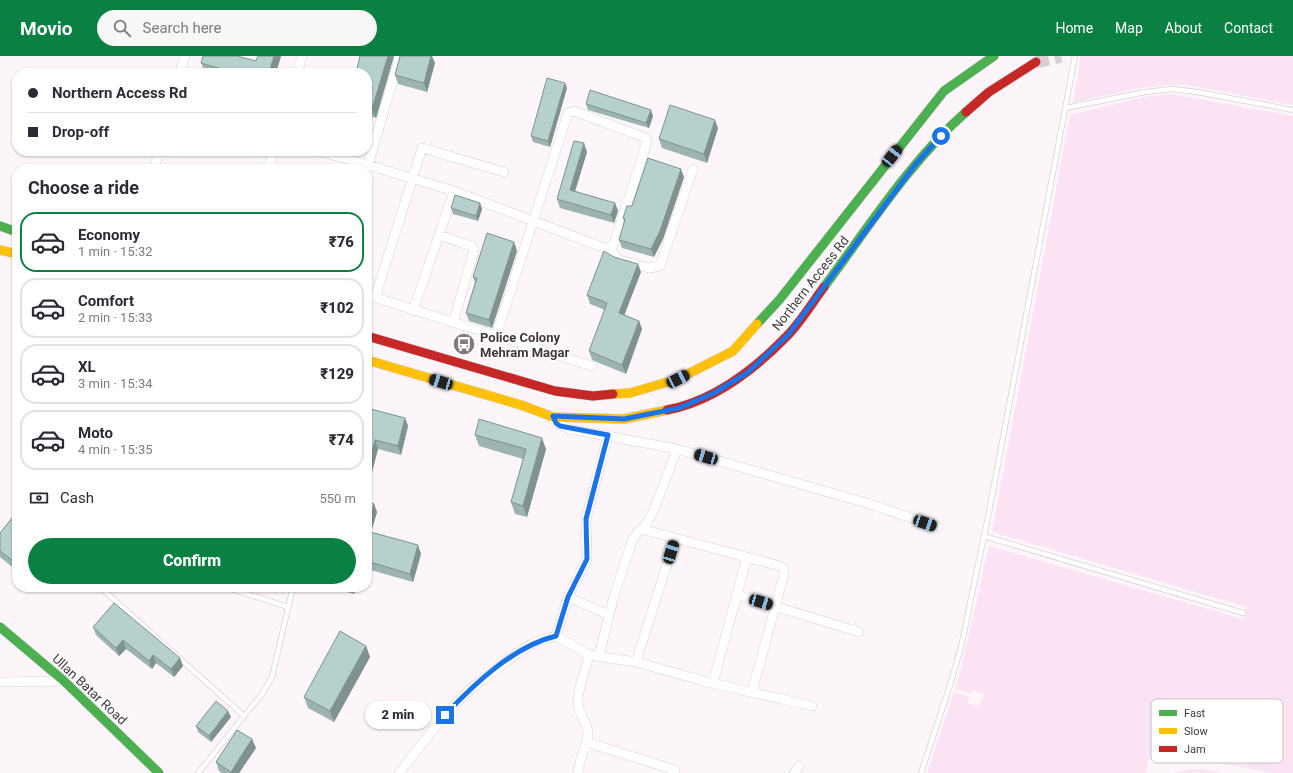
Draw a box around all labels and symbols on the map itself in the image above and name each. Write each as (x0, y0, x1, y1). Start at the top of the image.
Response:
route start (932, 127, 950, 145)
car (880, 143, 904, 169)
street label: Northern Access Rd (769, 233, 852, 333)
place label: Police Colony Mehram Magar (480, 330, 569, 360)
bus stop icon: Police Colony Mehram Magar (451, 331, 477, 357)
car (665, 368, 691, 390)
car (428, 373, 454, 391)
car (693, 448, 719, 466)
car (912, 513, 938, 533)
car (662, 539, 680, 565)
car (748, 593, 774, 611)
street label: Ullan Batar Road (49, 651, 130, 728)
legend (1151, 699, 1283, 763)
callout: 2 min (365, 701, 431, 729)
route end (436, 706, 454, 724)
text: Fast (1184, 707, 1206, 720)
text: Slow (1184, 725, 1208, 738)
text: Jam (1184, 743, 1206, 756)

